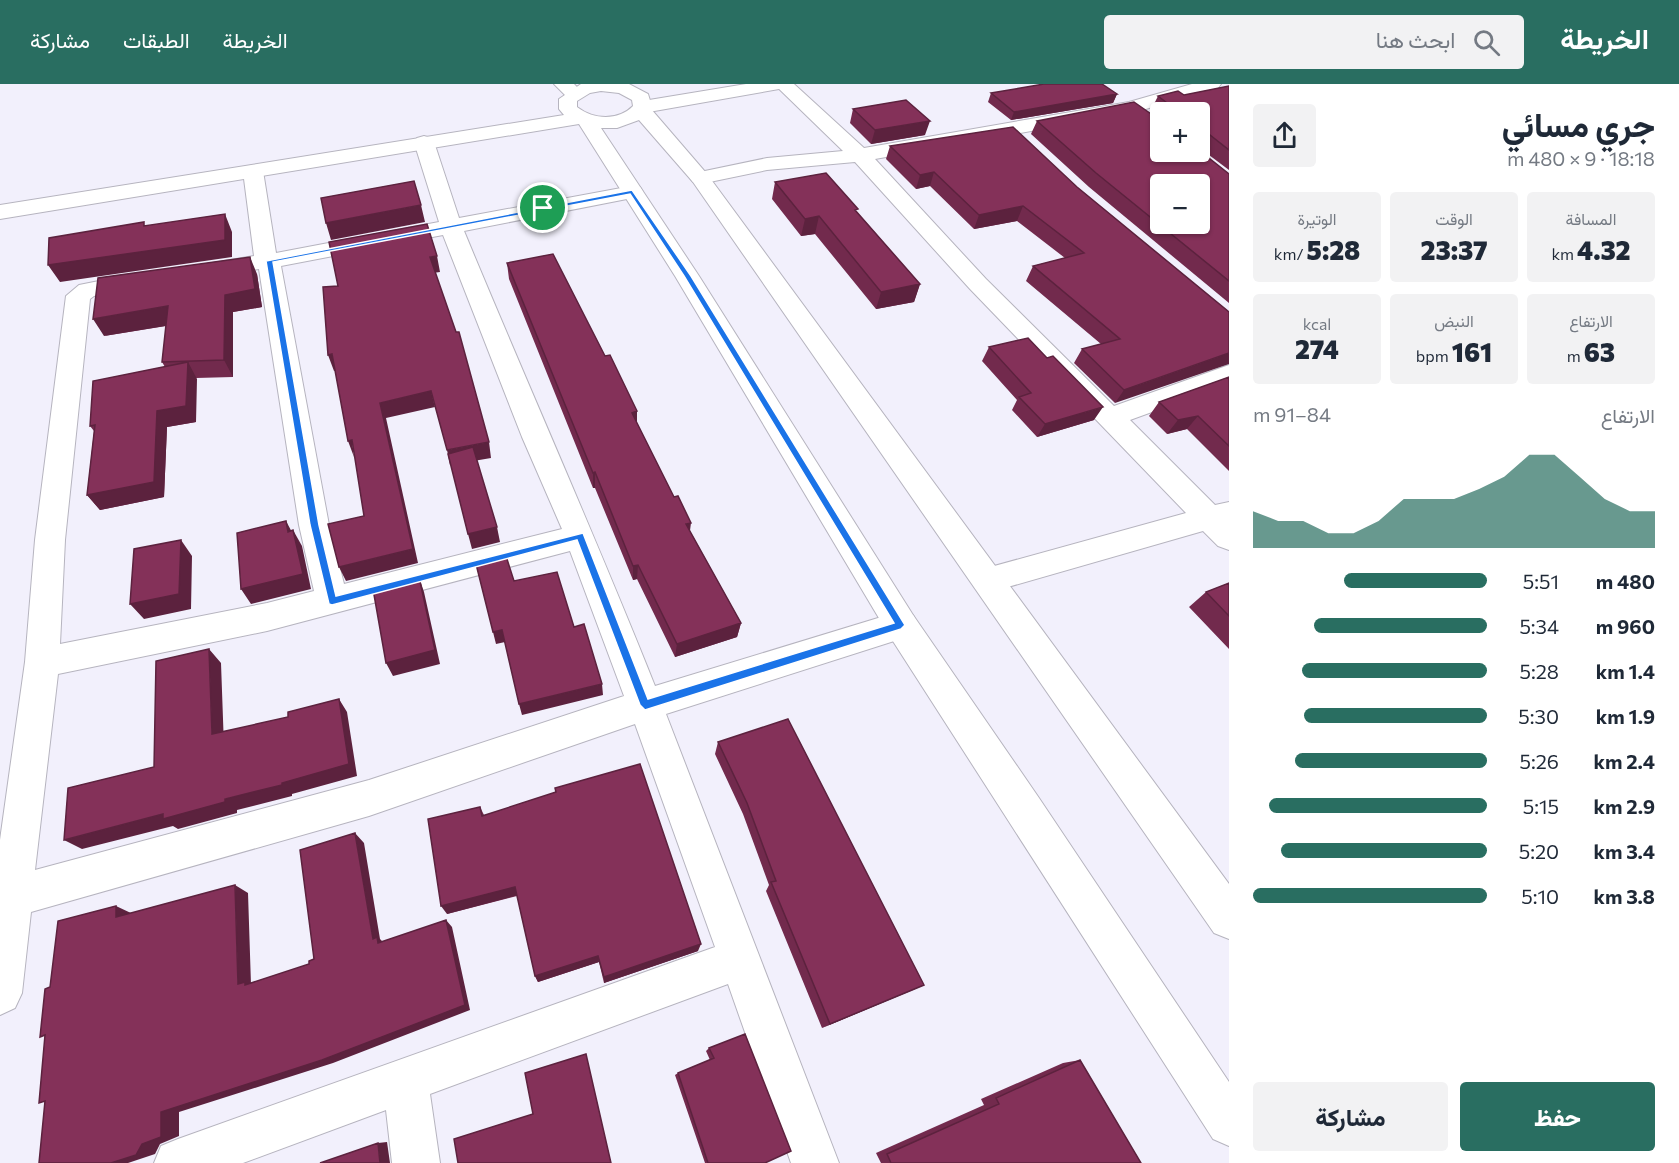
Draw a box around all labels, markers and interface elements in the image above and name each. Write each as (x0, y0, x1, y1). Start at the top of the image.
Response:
search box (1104, 15, 1524, 69)
text: الخريطة (1560, 21, 1649, 55)
text: ابحث هنا (1376, 26, 1455, 53)
icon: search (1470, 26, 1503, 59)
text: مشاركة (30, 27, 90, 52)
text: الطبقات (123, 27, 190, 52)
text: الخريطة (223, 27, 288, 52)
map controls (1150, 102, 1210, 234)
button: + (1150, 102, 1210, 162)
text: جري مسائي (1502, 103, 1655, 144)
button: share (1253, 104, 1316, 167)
text: 18:18 · 9 × 480 m (1507, 146, 1655, 170)
button: − (1150, 174, 1210, 234)
pin (517, 182, 568, 233)
icon: arrive (526, 191, 559, 224)
text: الوتيرة (1297, 209, 1337, 228)
text: الوقت (1435, 209, 1473, 228)
text: المسافة (1566, 209, 1616, 228)
text: 5:28 (1307, 234, 1360, 265)
text: 23:37 (1420, 234, 1488, 265)
text: 4.32 (1577, 234, 1631, 265)
text: /km (1274, 244, 1307, 263)
text: km (1551, 244, 1577, 263)
text: النبض (1434, 311, 1474, 330)
text: الارتفاع (1569, 311, 1613, 330)
text: kcal (1303, 314, 1331, 333)
text: 274 (1295, 333, 1339, 364)
text: 161 (1452, 336, 1492, 367)
text: 63 (1584, 336, 1615, 367)
text: bpm (1416, 346, 1452, 365)
text: m (1567, 346, 1584, 365)
text: 84–91 m (1253, 402, 1331, 426)
text: الارتفاع (1601, 403, 1655, 427)
text: 5:51 (1523, 569, 1559, 593)
text: 480 m (1596, 569, 1655, 593)
text: 5:34 (1519, 614, 1559, 638)
text: 960 m (1596, 614, 1655, 638)
text: 5:28 (1520, 659, 1559, 683)
text: 1.4 km (1596, 659, 1655, 683)
text: 5:30 (1518, 704, 1559, 728)
text: 1.9 km (1596, 704, 1655, 728)
text: 5:26 (1520, 749, 1559, 773)
text: 2.4 km (1593, 749, 1655, 773)
text: 5:15 (1523, 794, 1559, 818)
text: 2.9 km (1594, 794, 1655, 818)
text: 5:20 (1519, 839, 1559, 863)
text: 3.4 km (1593, 839, 1655, 863)
text: 5:10 (1521, 884, 1559, 908)
text: 3.8 km (1593, 884, 1655, 908)
button: مشاركة (1253, 1082, 1448, 1151)
button: حفظ (1460, 1082, 1655, 1151)

